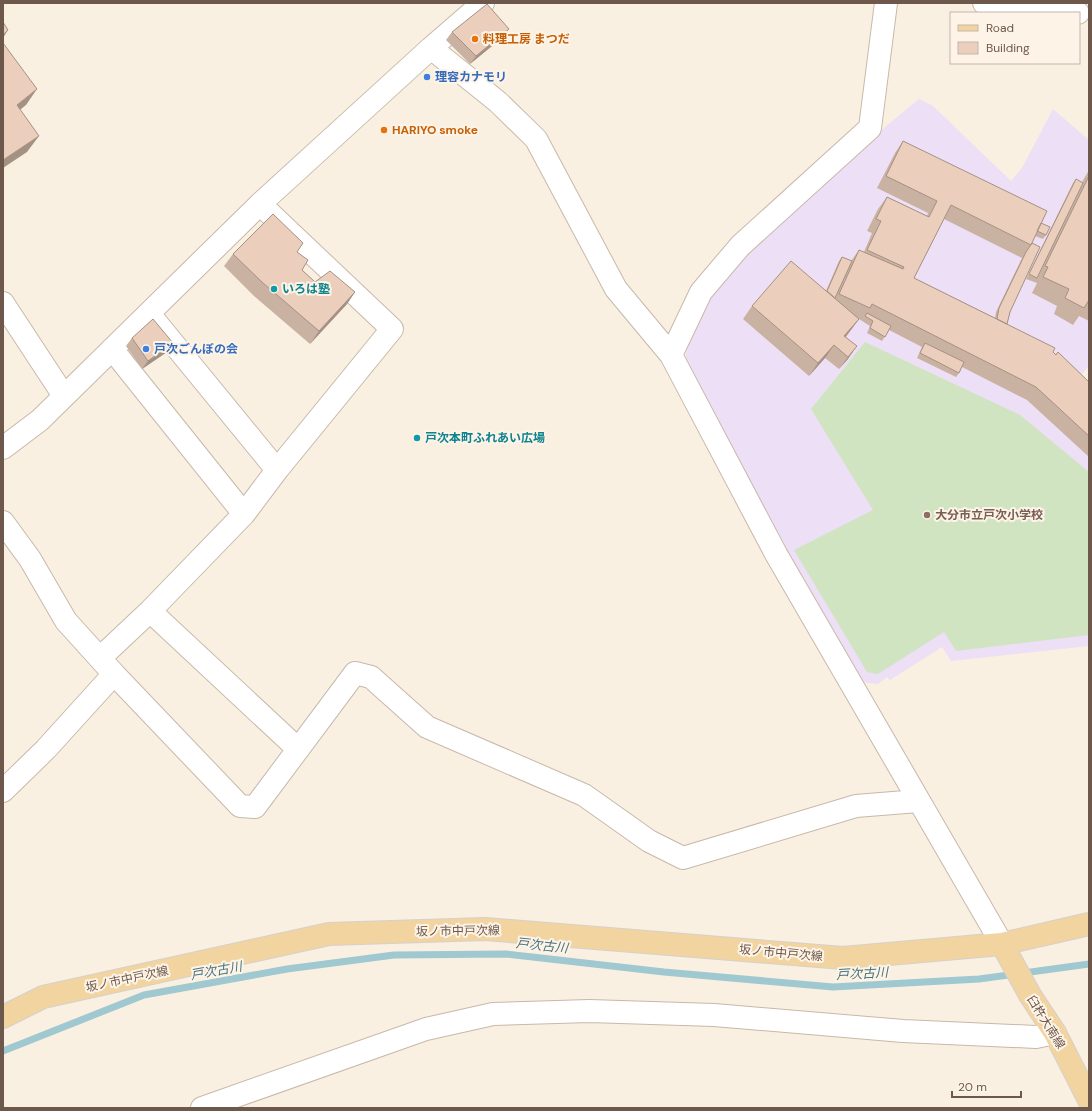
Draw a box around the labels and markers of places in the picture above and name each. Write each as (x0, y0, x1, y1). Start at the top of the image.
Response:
place label: 料理工房 まつだ (483, 31, 570, 47)
marker: 料理工房 まつだ (470, 34, 480, 44)
place label: 理容カナモリ (435, 69, 507, 85)
marker: 理容カナモリ (422, 72, 432, 82)
place label: HARIYO smoke (392, 122, 478, 138)
marker: HARIYO smoke (379, 125, 389, 135)
place label: いろは塾 (282, 281, 330, 297)
marker: いろは塾 (269, 284, 279, 294)
place label: 戸次ごんぼの会 (154, 341, 238, 357)
marker: 戸次ごんぼの会 (141, 344, 151, 354)
place label: 戸次本町ふれあい広場 (425, 430, 545, 446)
marker: 戸次本町ふれあい広場 (412, 433, 422, 443)
place label: 大分市立戸次小学校 (935, 507, 1043, 523)
marker: 大分市立戸次小学校 (922, 510, 932, 520)

